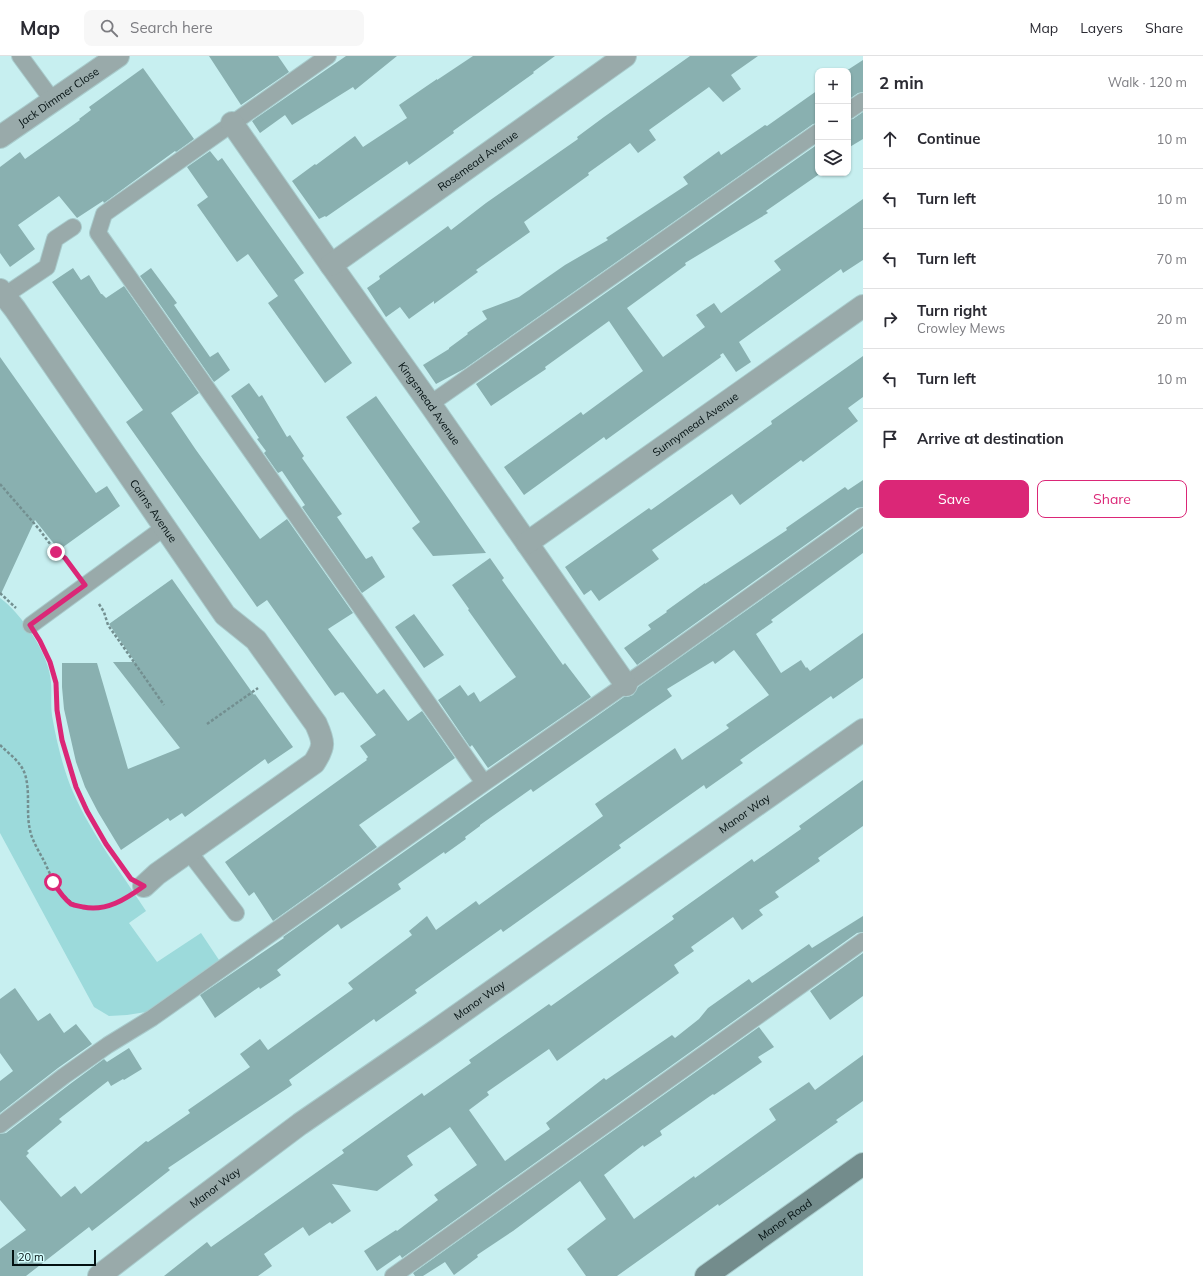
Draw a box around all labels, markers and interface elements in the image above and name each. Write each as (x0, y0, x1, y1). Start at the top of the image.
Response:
search box (84, 10, 364, 46)
text: Map (20, 16, 60, 40)
icon: search (98, 17, 120, 39)
text: Search here (130, 18, 213, 37)
text: Map (1029, 19, 1058, 37)
text: Layers (1080, 19, 1123, 37)
text: Share (1145, 19, 1183, 37)
street label: Jack Dimmer Close (15, 64, 102, 130)
map controls (815, 68, 851, 176)
button: + (815, 68, 851, 104)
text: 2 min (879, 72, 924, 93)
text: Walk · 120 m (1108, 74, 1187, 90)
button: − (815, 104, 851, 140)
street label: Rosemead Avenue (435, 127, 521, 194)
icon: ahead (879, 128, 901, 150)
text: Continue (917, 129, 980, 148)
text: 10 m (1157, 131, 1187, 147)
button: layers (815, 140, 851, 176)
icon: left (879, 188, 901, 210)
text: Turn left (917, 189, 976, 208)
text: 10 m (1157, 191, 1187, 207)
icon: left (879, 248, 901, 270)
text: Turn left (917, 249, 976, 268)
text: 70 m (1157, 251, 1187, 267)
text: Turn right (917, 301, 987, 320)
icon: right (879, 308, 901, 330)
text: 20 m (1157, 311, 1187, 327)
text: Crowley Mews (917, 320, 1005, 336)
street label: Kingsmead Avenue (395, 359, 463, 448)
icon: left (879, 368, 901, 390)
text: Turn left (917, 369, 976, 388)
text: 10 m (1157, 371, 1187, 387)
street label: Sunnymead Avenue (650, 389, 741, 459)
icon: arrive (879, 428, 901, 450)
text: Arrive at destination (917, 429, 1064, 448)
street label: Cairns Avenue (127, 476, 180, 545)
button: Save (879, 480, 1029, 518)
button: Share (1037, 480, 1187, 518)
route end (47, 543, 65, 561)
street label: Manor Way (716, 791, 773, 836)
route start (44, 873, 62, 891)
street label: Manor Way (451, 977, 508, 1023)
street label: Manor Way (187, 1164, 243, 1211)
street label: Manor Road (755, 1196, 815, 1244)
scale bar (12, 1248, 96, 1267)
text: 20 m (18, 1250, 44, 1264)

